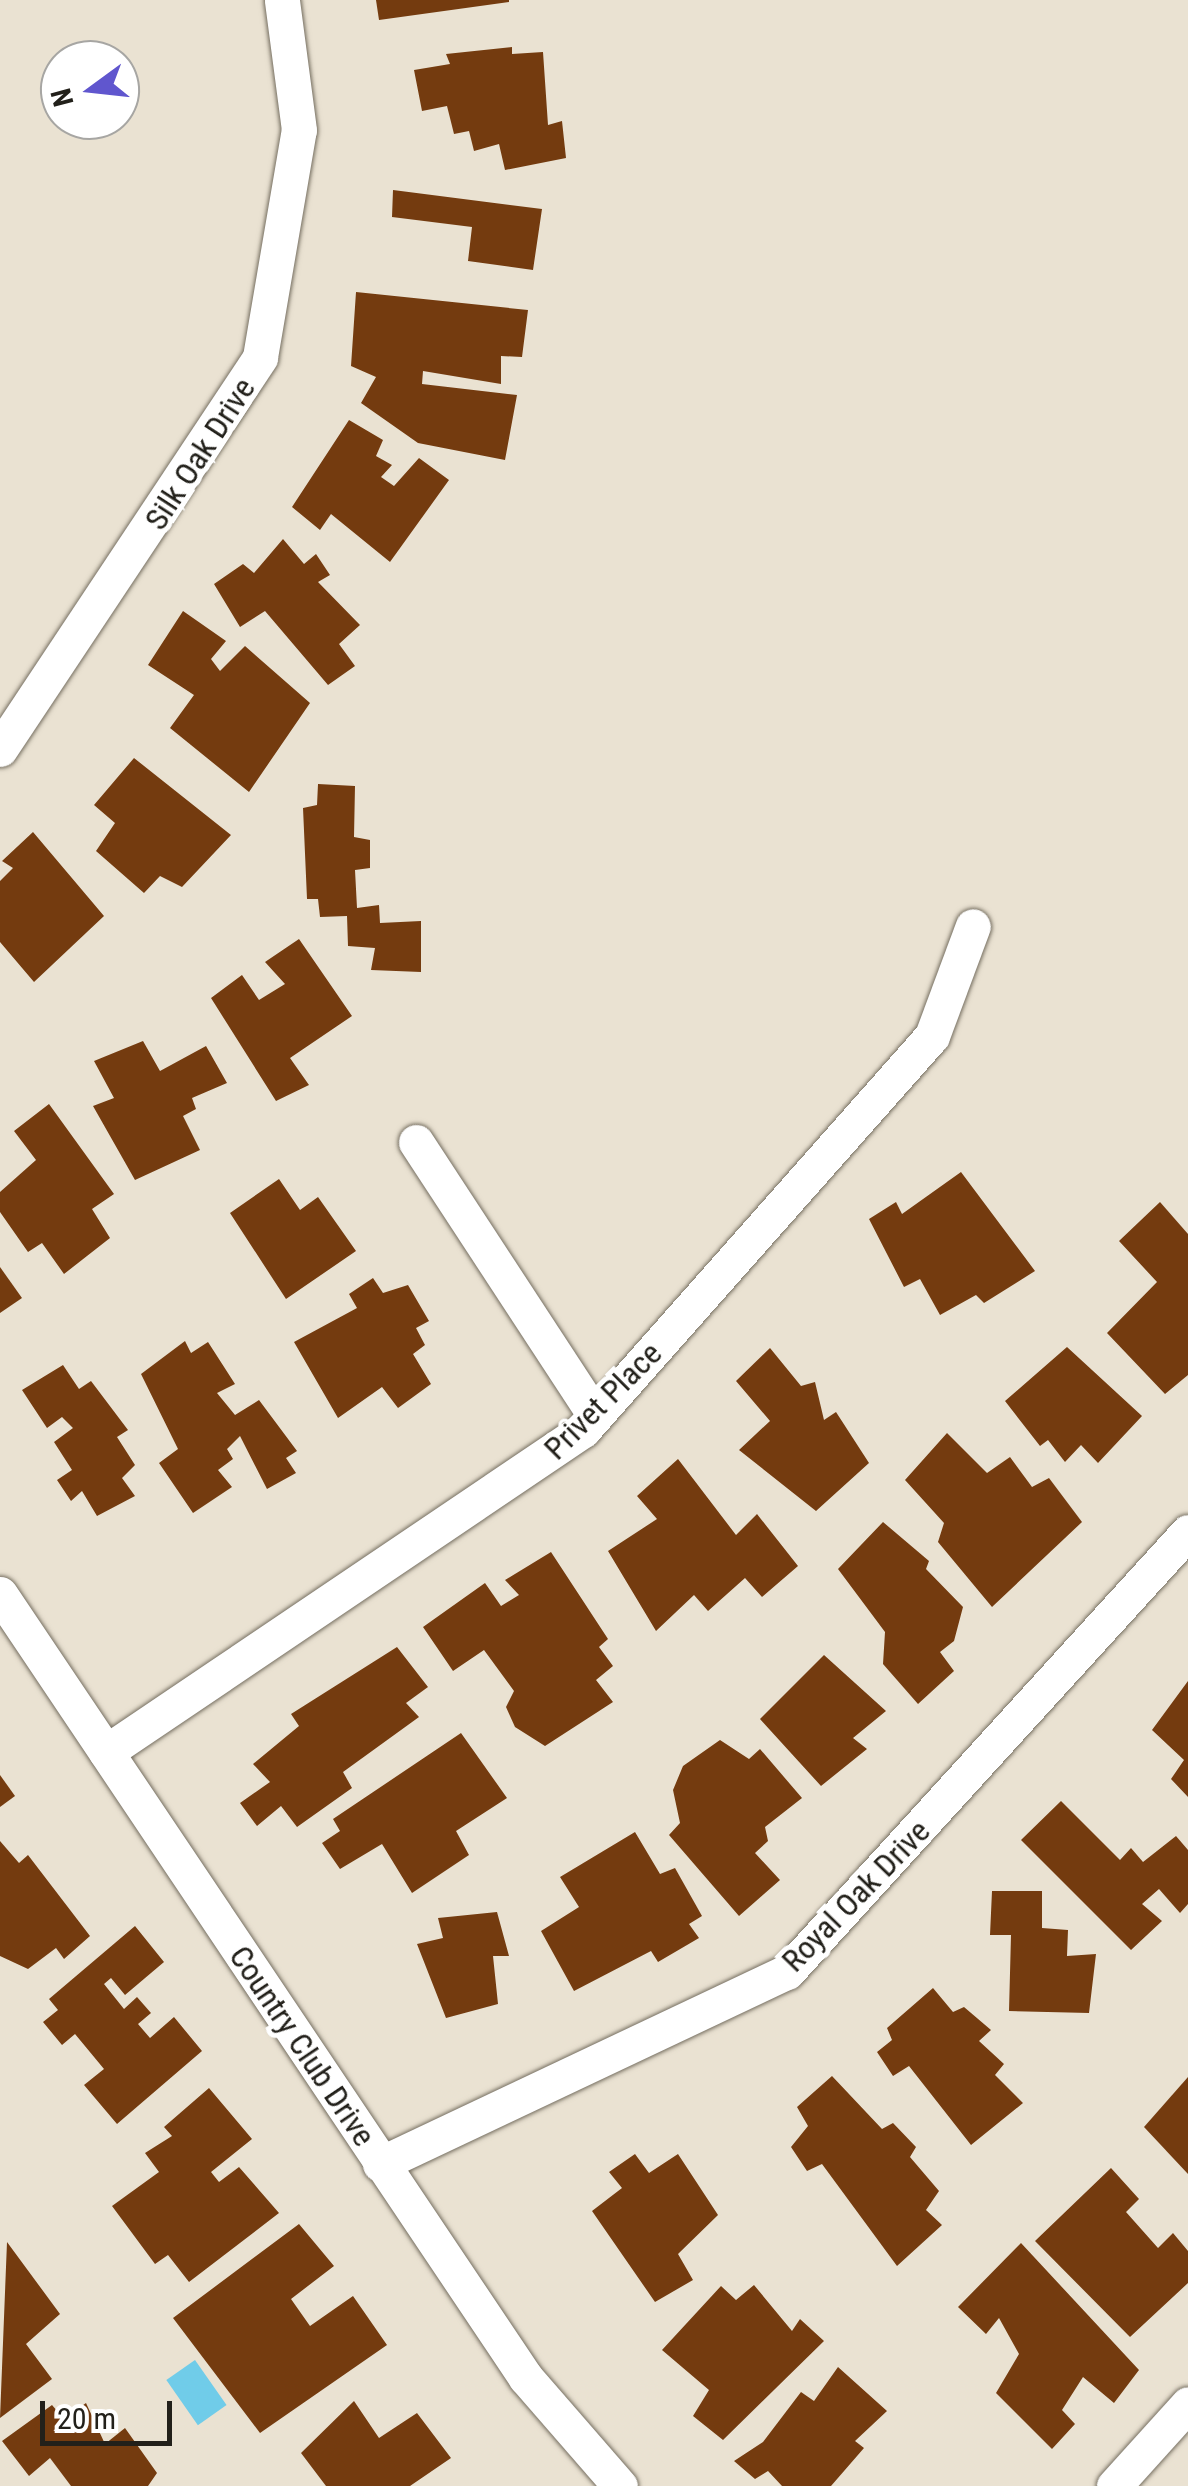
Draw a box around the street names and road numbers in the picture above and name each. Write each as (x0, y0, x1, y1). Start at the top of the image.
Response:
street label: Silk Oak Drive (137, 371, 263, 537)
street label: Privet Place (536, 1334, 670, 1468)
street label: Royal Oak Drive (774, 1812, 938, 1980)
street label: Country Club Drive (221, 1939, 383, 2153)

